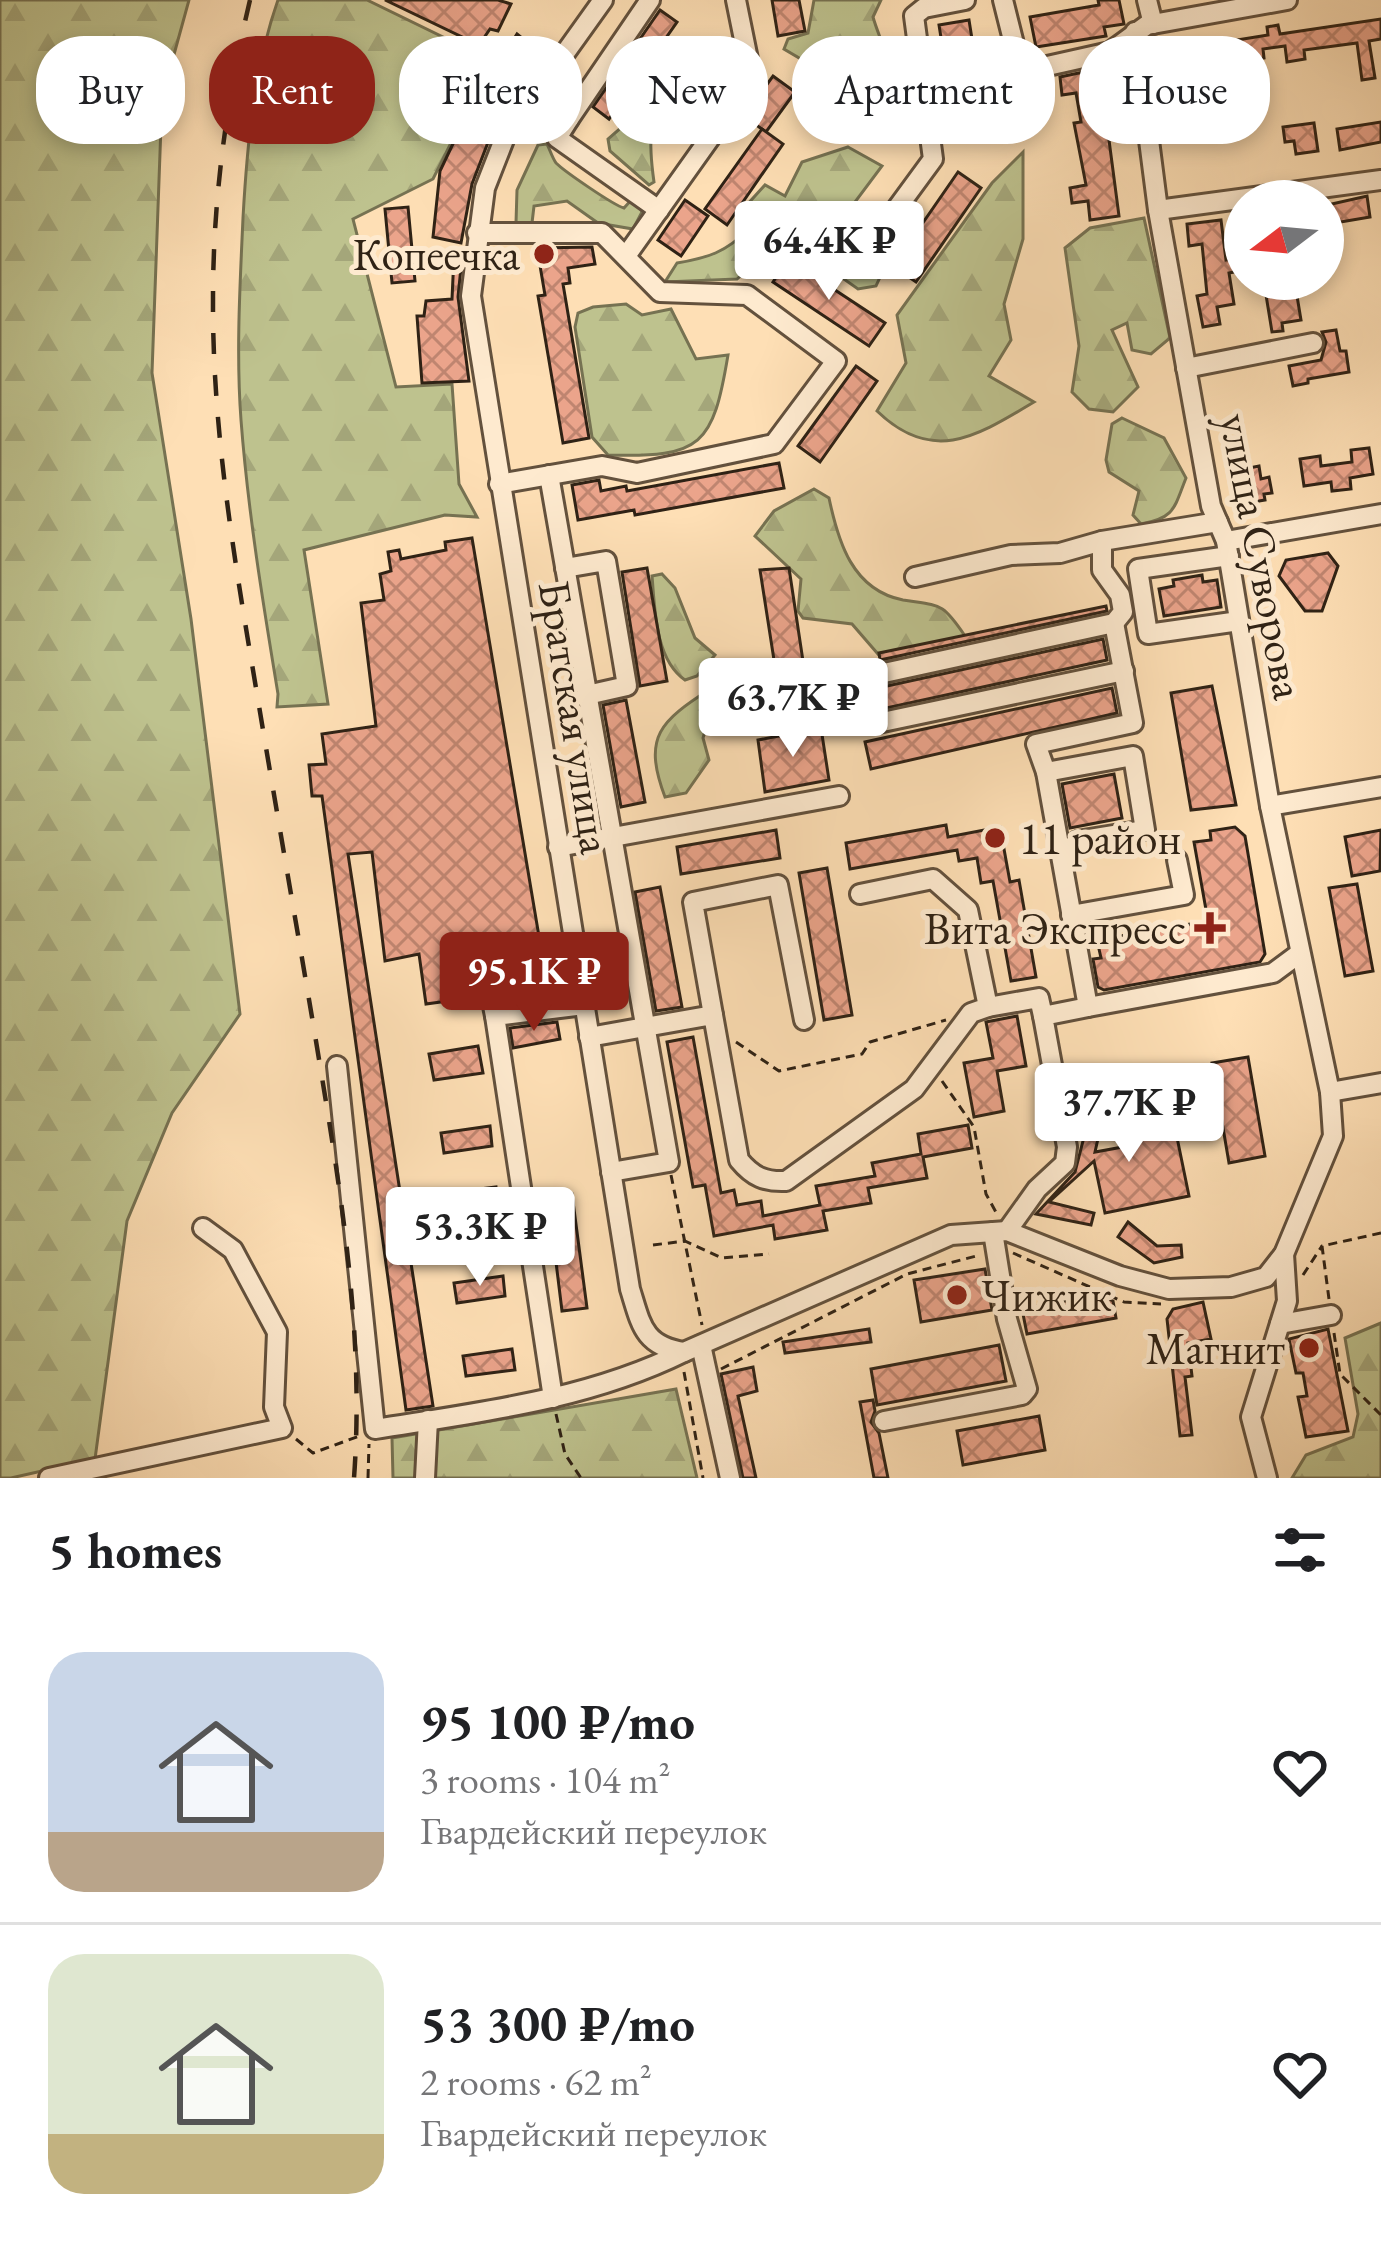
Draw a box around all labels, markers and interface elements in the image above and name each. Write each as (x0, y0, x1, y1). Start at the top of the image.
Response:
chip: Buy (36, 36, 185, 144)
chip: Rent (209, 36, 375, 144)
chip: Filters (399, 36, 582, 144)
chip: New (606, 36, 768, 144)
chip: Apartment (792, 36, 1055, 144)
chip: House (1079, 36, 1270, 144)
north arrow (1224, 180, 1344, 300)
map controls (1224, 180, 1344, 300)
pin: 64.4K ₽ (718, 201, 940, 303)
text: 64.4K ₽ (762, 214, 896, 265)
place label: Копеечка (353, 225, 520, 283)
marker: Копеечка (531, 241, 557, 267)
street label: улица Суворова (1207, 408, 1319, 704)
street label: Братская улица (526, 576, 626, 858)
pin: 63.7K ₽ (682, 658, 904, 760)
text: 63.7K ₽ (726, 671, 860, 722)
place label: 11 район (1019, 809, 1181, 867)
marker: 11 район (982, 825, 1008, 851)
place label: Вита Экспресс (924, 899, 1186, 957)
marker: Вита Экспресс (1197, 915, 1223, 941)
pin: 95.1K ₽ (423, 932, 645, 1034)
text: 95.1K ₽ (467, 945, 601, 996)
pin: 37.7K ₽ (1018, 1063, 1240, 1165)
text: 37.7K ₽ (1062, 1076, 1196, 1127)
pin: 53.3K ₽ (369, 1187, 591, 1289)
text: 53.3K ₽ (413, 1200, 547, 1251)
place label: Чижик (981, 1266, 1112, 1324)
marker: Чижик (944, 1282, 970, 1308)
place label: Магнит (1146, 1319, 1285, 1377)
marker: Магнит (1296, 1335, 1322, 1361)
text: 5 homes (48, 1517, 222, 1583)
icon: filters (1267, 1517, 1333, 1583)
text: 95 100 ₽/mo (420, 1688, 695, 1754)
icon: home (144, 1700, 288, 1844)
icon: heart (1267, 1739, 1333, 1805)
text: 3 rooms · 104 m² (420, 1754, 671, 1805)
text: Гвардейский переулок (420, 1805, 767, 1856)
text: 53 300 ₽/mo (420, 1990, 695, 2056)
icon: home (144, 2002, 288, 2146)
icon: heart (1267, 2041, 1333, 2107)
text: 2 rooms · 62 m² (420, 2056, 652, 2107)
text: Гвардейский переулок (420, 2107, 767, 2158)

